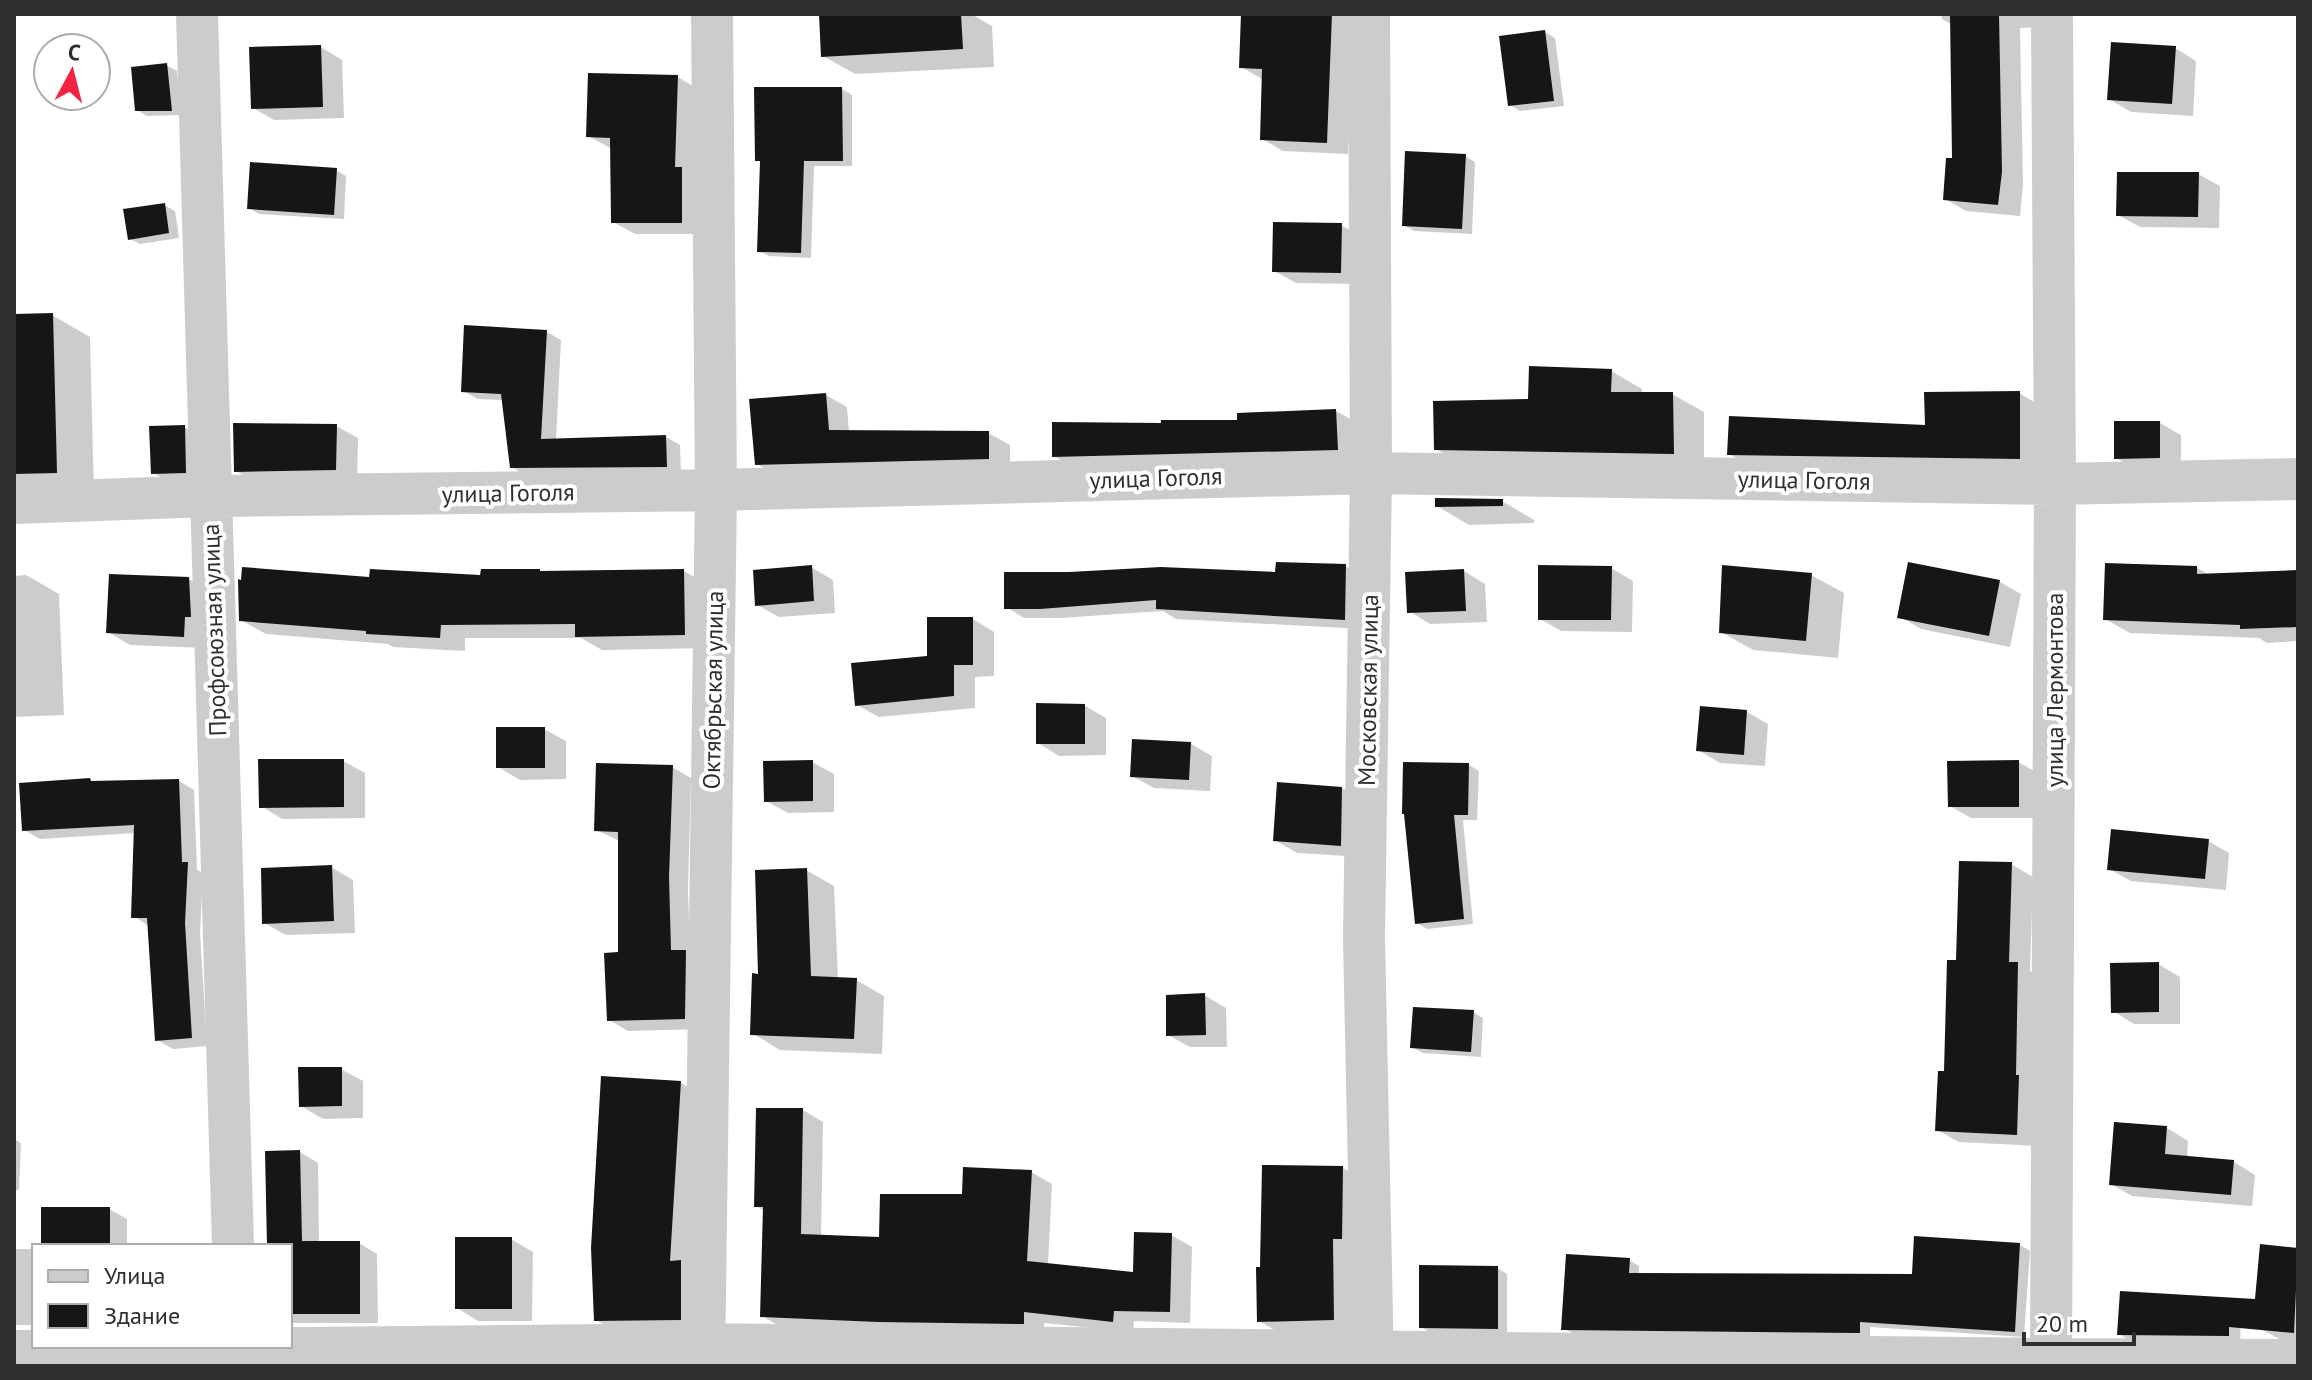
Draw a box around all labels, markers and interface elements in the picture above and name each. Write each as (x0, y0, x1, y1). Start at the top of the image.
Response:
north arrow (32, 32, 112, 112)
text: С (67, 38, 82, 67)
street label: улица Гоголя (1089, 460, 1223, 496)
street label: улица Гоголя (1737, 463, 1871, 497)
street label: улица Гоголя (441, 476, 575, 510)
street label: Профсоюзная улица (195, 523, 233, 737)
street label: Октябрьская улица (696, 590, 730, 790)
street label: улица Лермонтова (2039, 593, 2070, 787)
street label: Московская улица (1351, 594, 1385, 786)
legend (32, 1244, 292, 1348)
text: Улица (104, 1260, 165, 1291)
scale bar (2024, 1296, 2134, 1346)
text: Здание (104, 1300, 180, 1331)
text: 20 m (2036, 1308, 2088, 1339)

